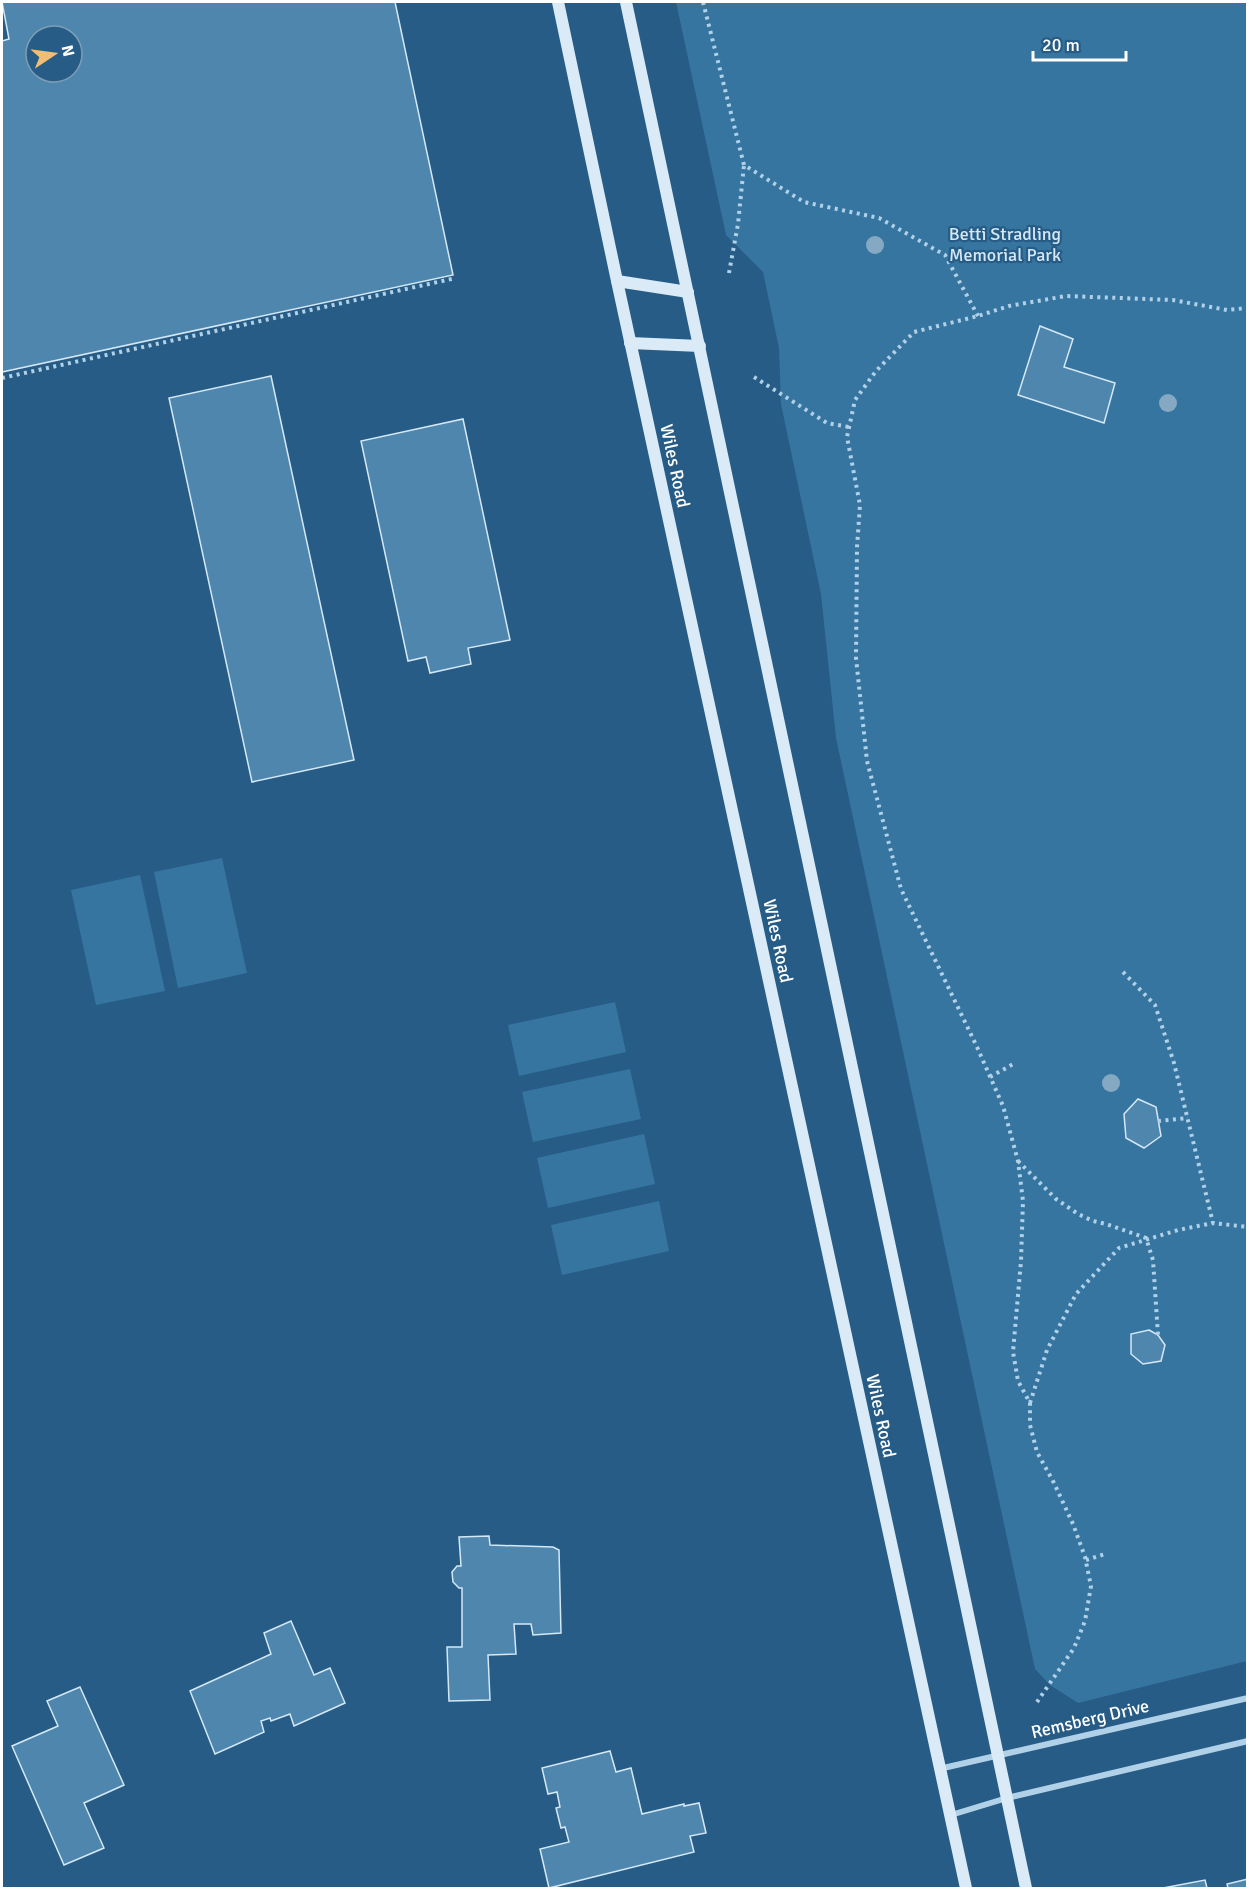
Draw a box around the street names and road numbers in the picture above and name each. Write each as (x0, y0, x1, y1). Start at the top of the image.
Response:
street label: Wiles Road (655, 422, 695, 510)
street label: Wiles Road (758, 897, 798, 985)
street label: Wiles Road (861, 1372, 901, 1460)
street label: Remsberg Drive (1029, 1695, 1151, 1743)

